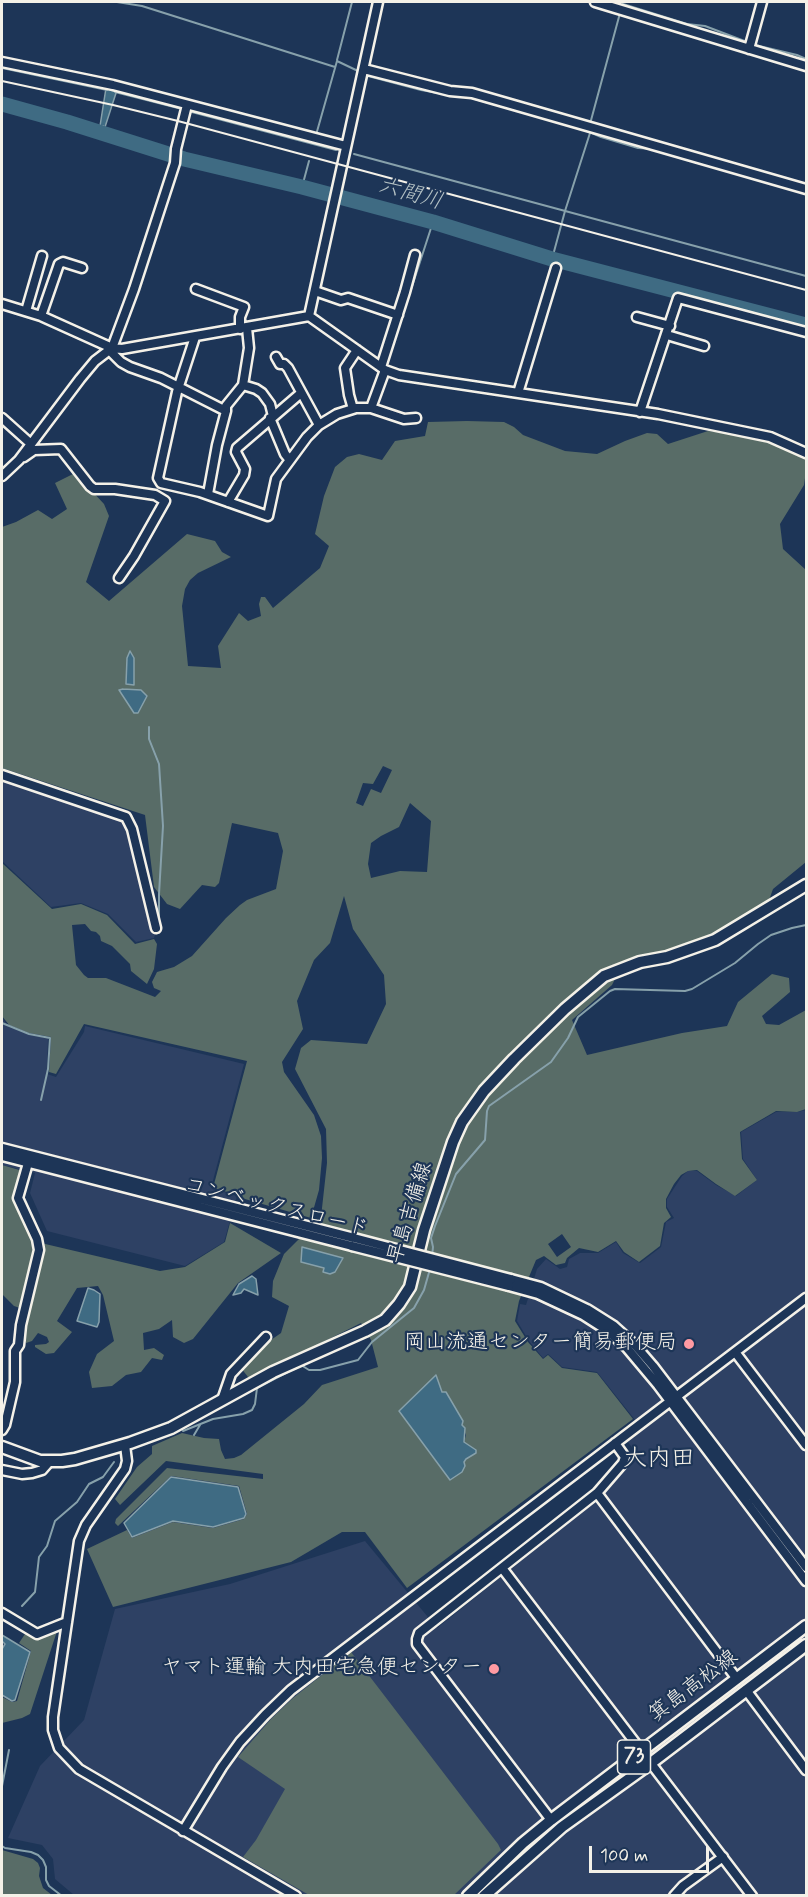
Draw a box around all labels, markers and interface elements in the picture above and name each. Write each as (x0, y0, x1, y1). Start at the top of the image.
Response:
water label: 六間川 (375, 173, 445, 217)
street label: 早島吉備線 (384, 1159, 438, 1267)
street label: コンベックスロード (181, 1173, 371, 1243)
place label: 岡山流通センター簡易郵便局 (404, 1331, 677, 1357)
marker: 岡山流通センター簡易郵便局 (682, 1337, 696, 1351)
district label: 大内田 (623, 1446, 695, 1474)
street label: 箕島高松線 (644, 1645, 744, 1729)
place label: ヤマト運輸 大内田宅急便センター (161, 1656, 482, 1682)
marker: ヤマト運輸 大内田宅急便センター (487, 1662, 501, 1676)
road number: 73 (618, 1740, 650, 1774)
scale bar (592, 1834, 712, 1872)
text: 100 m (600, 1844, 648, 1868)

